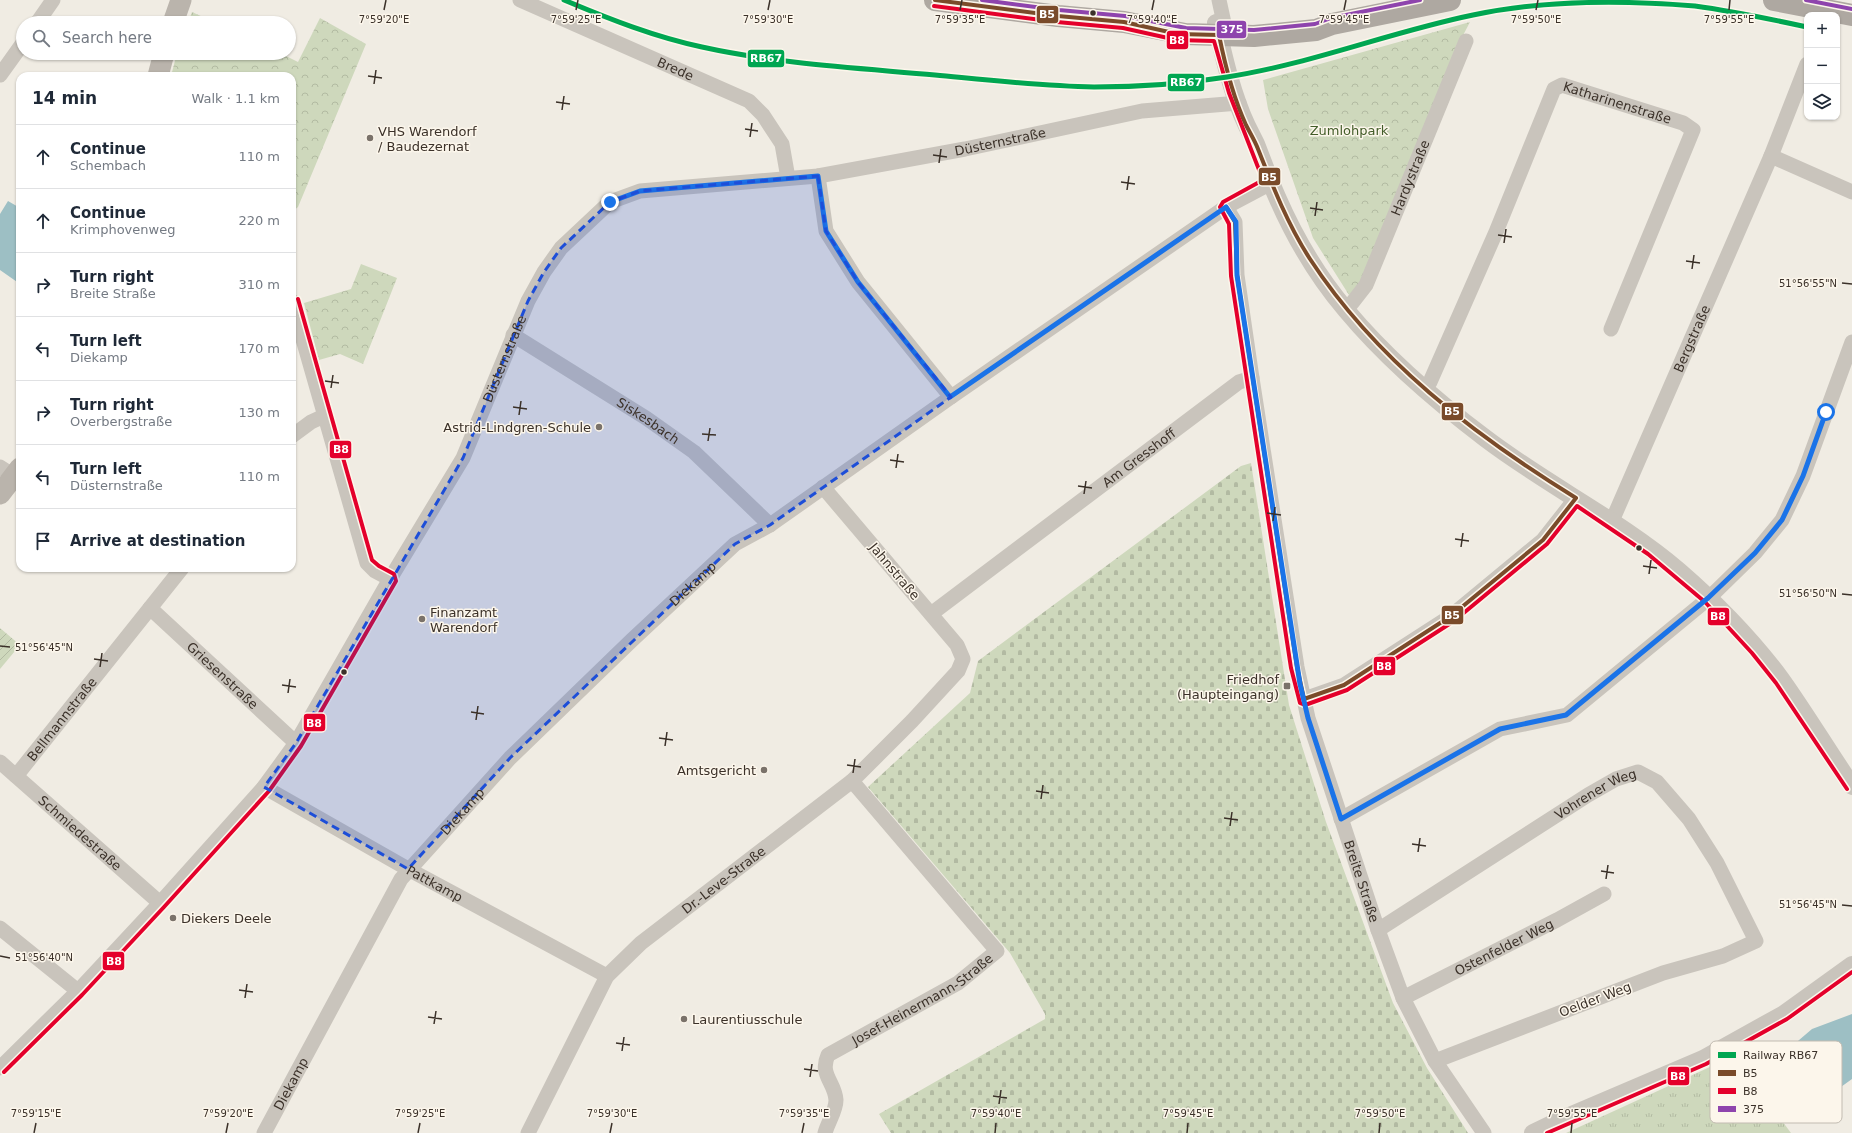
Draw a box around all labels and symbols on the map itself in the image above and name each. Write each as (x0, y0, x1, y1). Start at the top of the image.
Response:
line badge: B5 (1036, 5, 1059, 24)
text: B5 (1039, 8, 1055, 21)
unlabelled marker (1088, 8, 1098, 18)
text: 7°59'20"E (359, 14, 409, 25)
text: 7°59'25"E (551, 14, 601, 25)
text: 7°59'30"E (743, 14, 793, 25)
text: 7°59'35"E (935, 14, 985, 25)
text: 7°59'40"E (1127, 14, 1177, 25)
text: 7°59'45"E (1319, 14, 1369, 25)
text: 7°59'50"E (1511, 14, 1561, 25)
text: 7°59'55"E (1704, 14, 1754, 25)
line badge: 375 (1216, 20, 1247, 39)
text: 375 (1221, 23, 1243, 36)
line badge: B8 (1166, 30, 1189, 50)
text: B8 (1169, 34, 1185, 47)
line badge: RB67 (747, 49, 785, 68)
text: RB67 (750, 52, 782, 65)
street label: Brede (655, 54, 696, 84)
line badge: RB67 (1167, 73, 1205, 92)
text: RB67 (1170, 76, 1202, 89)
street label: Katharinenstraße (1561, 79, 1673, 127)
park label: Zumlohpark (1310, 123, 1389, 138)
place label: VHS Warendorf / Baudezernat (378, 124, 477, 154)
street label: Düsternstraße (953, 125, 1047, 159)
marker: VHS Warendorf / Baudezernat (365, 133, 375, 143)
street label: Hardystraße (1388, 138, 1433, 218)
line badge: B5 (1258, 167, 1281, 186)
text: B5 (1261, 171, 1277, 184)
route end (601, 193, 619, 211)
text: 51°56'55"N (1779, 278, 1837, 289)
street label: Bergstraße (1671, 303, 1713, 375)
street label: Düsternstraße (480, 313, 529, 405)
street label: Siskesbach (614, 395, 682, 447)
line badge: B5 (1441, 402, 1464, 421)
route start (1817, 403, 1835, 421)
text: B5 (1444, 405, 1460, 418)
place label: Astrid-Lindgren-Schule (443, 420, 591, 435)
marker: Astrid-Lindgren-Schule (594, 422, 604, 432)
street label: Am Gresshoff (1099, 425, 1179, 490)
line badge: B8 (329, 440, 352, 459)
text: B8 (333, 443, 349, 456)
street label: Jahnstraße (866, 539, 923, 603)
unlabelled marker (1634, 543, 1644, 553)
street label: Diekamp (667, 559, 719, 609)
text: 51°56'50"N (1779, 588, 1837, 599)
place label: Finanzamt Warendorf (430, 605, 498, 635)
line badge: B5 (1441, 605, 1464, 625)
line badge: B8 (1707, 607, 1730, 626)
text: B5 (1444, 609, 1460, 622)
text: B8 (1710, 610, 1726, 623)
marker: Finanzamt Warendorf (417, 614, 427, 624)
street label: Griesenstraße (184, 639, 261, 712)
text: 51°56'45"N (15, 642, 73, 653)
line badge: B8 (1373, 656, 1396, 676)
text: B8 (1376, 660, 1392, 673)
unlabelled marker (339, 667, 349, 677)
place label: Friedhof (Haupteingang) (1177, 672, 1279, 702)
street label: Bellmannstraße (24, 674, 100, 764)
marker: Friedhof (Haupteingang) (1282, 681, 1292, 691)
line badge: B8 (303, 713, 326, 732)
text: B8 (306, 717, 322, 730)
place label: Amtsgericht (677, 763, 756, 778)
marker: Amtsgericht (759, 765, 769, 775)
street label: Vohrener Weg (1552, 766, 1638, 822)
street label: Diekamp (438, 785, 487, 838)
street label: Schmiedestraße (35, 793, 125, 874)
street label: Breite Straße (1341, 838, 1382, 924)
street label: Dr.-Leve-Straße (679, 843, 768, 917)
street label: Pattkamp (404, 863, 465, 905)
text: 51°56'45"N (1779, 899, 1837, 910)
place label: Diekers Deele (181, 911, 272, 926)
marker: Diekers Deele (168, 913, 178, 923)
street label: Ostenfelder Weg (1452, 916, 1556, 979)
line badge: B8 (102, 951, 125, 971)
street label: Josef-Heinermann-Straße (849, 951, 996, 1049)
text: 51°56'40"N (15, 952, 73, 963)
text: B8 (106, 955, 122, 968)
street label: Oelder Weg (1557, 979, 1633, 1020)
place label: Laurentiusschule (692, 1012, 802, 1027)
marker: Laurentiusschule (679, 1014, 689, 1024)
legend (1710, 1041, 1842, 1123)
text: Railway RB67 (1743, 1049, 1818, 1062)
street label: Diekamp (271, 1055, 311, 1113)
line badge: B8 (1667, 1066, 1690, 1086)
text: B5 (1743, 1067, 1758, 1080)
text: B8 (1670, 1070, 1686, 1083)
text: B8 (1743, 1085, 1758, 1098)
text: 375 (1743, 1103, 1764, 1116)
text: 7°59'15"E (11, 1108, 61, 1119)
text: 7°59'20"E (203, 1108, 253, 1119)
text: 7°59'25"E (395, 1108, 445, 1119)
text: 7°59'30"E (587, 1108, 637, 1119)
text: 7°59'35"E (779, 1108, 829, 1119)
text: 7°59'40"E (971, 1108, 1021, 1119)
text: 7°59'45"E (1163, 1108, 1213, 1119)
text: 7°59'50"E (1355, 1108, 1405, 1119)
text: 7°59'55"E (1547, 1108, 1597, 1119)

